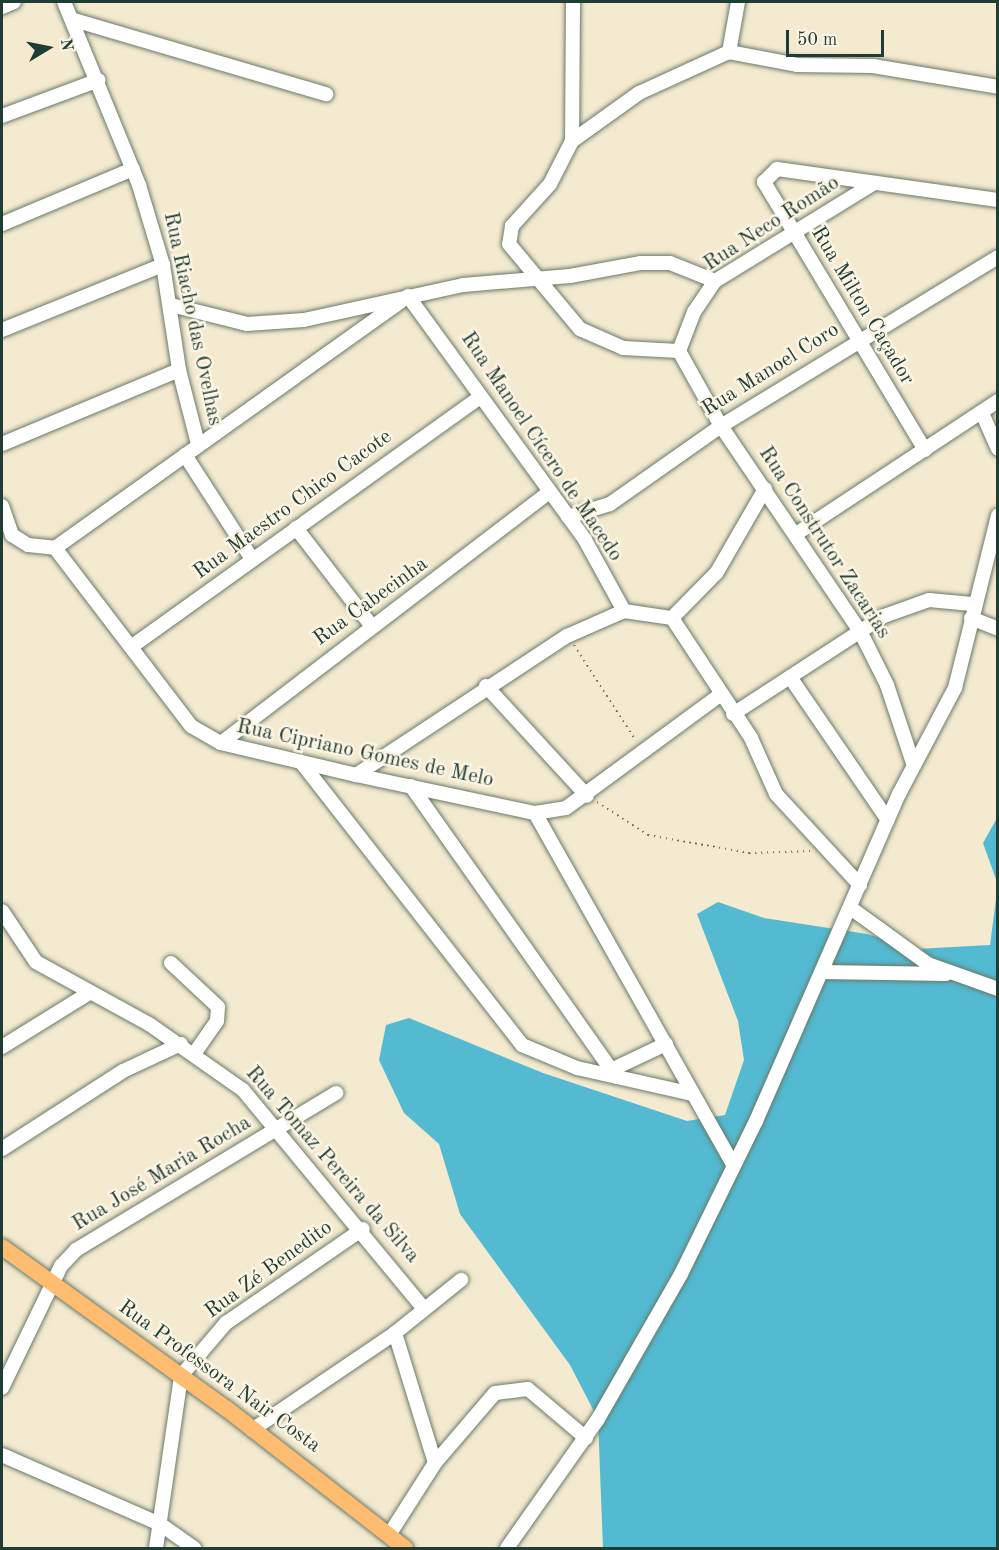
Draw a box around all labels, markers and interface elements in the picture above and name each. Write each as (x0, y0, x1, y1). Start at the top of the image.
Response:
north arrow (18, 18, 78, 78)
scale bar (789, 18, 886, 56)
text: 50 m (797, 31, 837, 49)
text: N (57, 37, 75, 52)
street label: Rua Neco Romão (699, 171, 845, 277)
street label: Rua Riacho das Ovelhas (157, 210, 227, 428)
street label: Rua Milton Caçador (805, 222, 919, 390)
street label: Rua Manoel Coro (698, 318, 844, 422)
street label: Rua Manoel Cícero de Macedo (455, 327, 627, 567)
street label: Rua Maestro Chico Cacote (189, 425, 397, 585)
street label: Rua Construtor Zacarias (752, 442, 896, 644)
street label: Rua Cabecinha (309, 552, 433, 652)
street label: Rua Cipriano Gomes de Melo (234, 714, 496, 794)
street label: Rua Tomaz Pereira da Silva (240, 1061, 424, 1269)
street label: Rua José Maria Rocha (68, 1111, 256, 1237)
street label: Rua Zé Benedito (200, 1215, 338, 1325)
street label: Rua Professora Nair Costa (113, 1295, 325, 1459)

